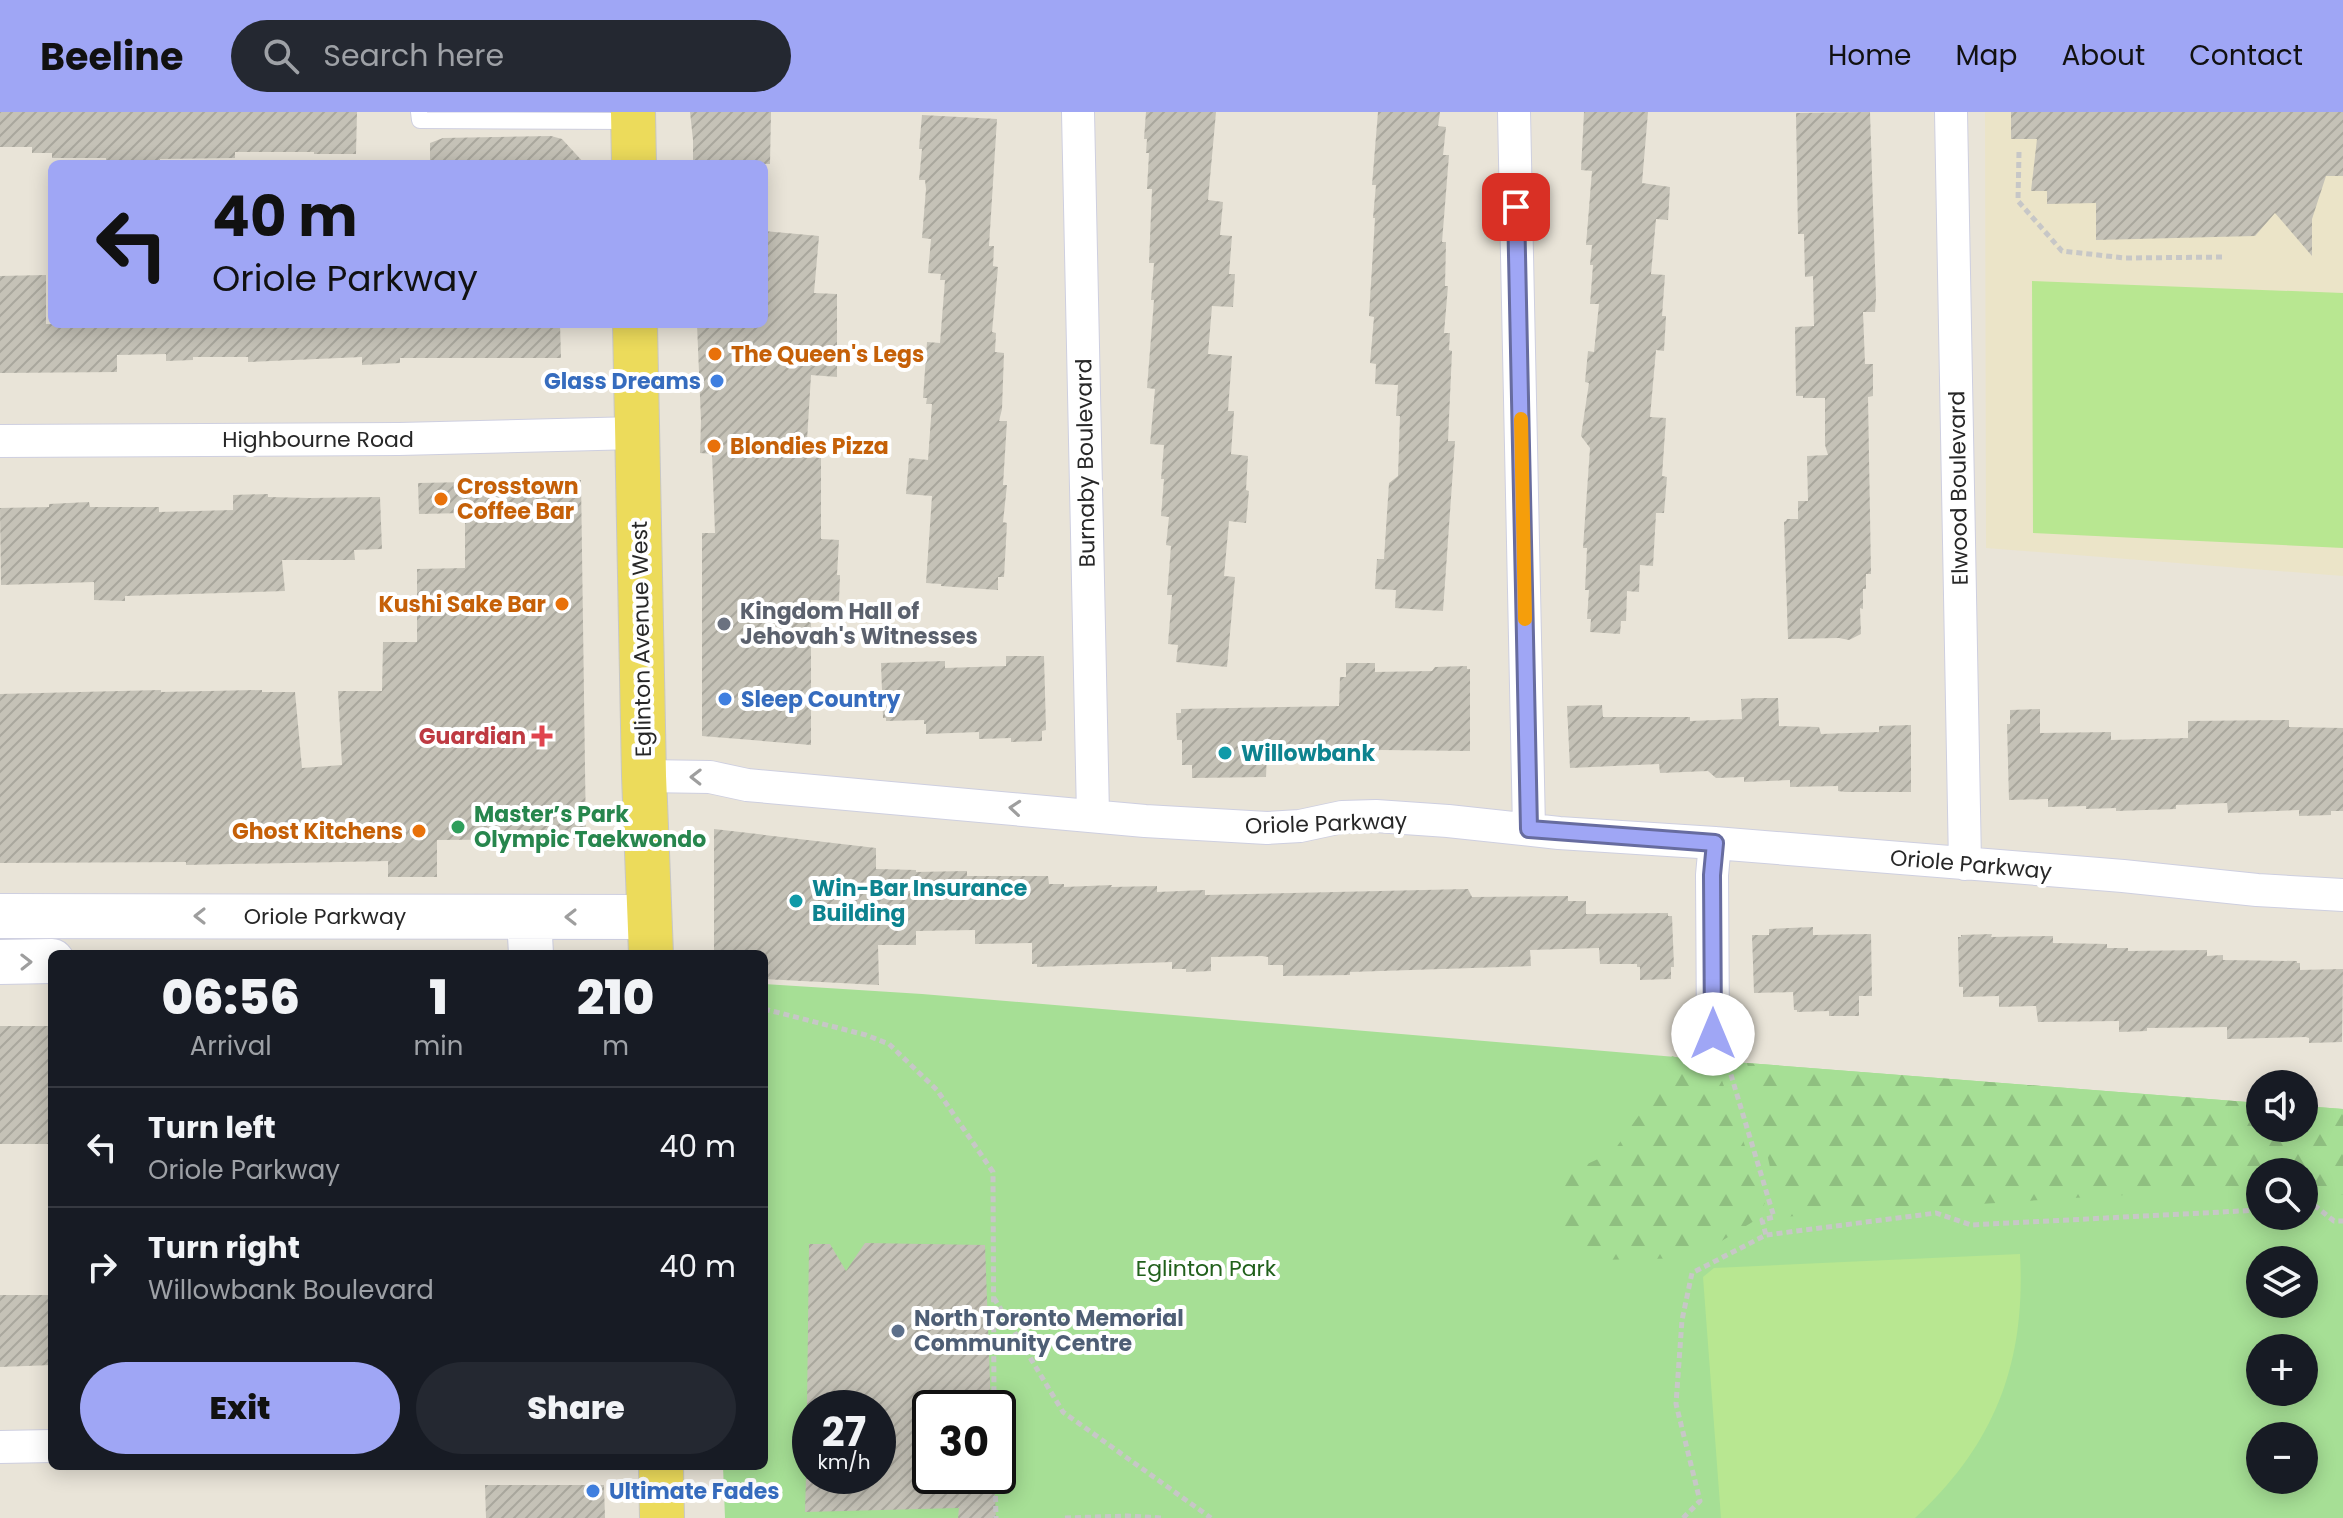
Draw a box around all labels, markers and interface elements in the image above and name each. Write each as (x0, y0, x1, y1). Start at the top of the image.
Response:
search box (231, 20, 791, 92)
text: Beeline (40, 30, 183, 83)
icon: search (259, 34, 303, 78)
text: Search here (323, 34, 504, 77)
text: Home (1828, 36, 1911, 75)
text: Map (1955, 36, 2017, 75)
text: About (2061, 36, 2145, 75)
text: Contact (2189, 36, 2303, 75)
pin (1482, 173, 1550, 241)
text: 40 m (212, 177, 358, 256)
icon: arrive (1494, 185, 1538, 229)
icon: left (80, 192, 184, 296)
text: Oriole Parkway (212, 253, 478, 304)
place label: The Queen's Legs (731, 339, 924, 370)
marker: The Queen's Legs (706, 345, 724, 363)
street label: Burnaby Boulevard (1068, 358, 1103, 568)
place label: Glass Dreams (544, 366, 701, 397)
marker: Glass Dreams (708, 372, 726, 390)
street label: Elwood Boulevard (1941, 390, 1976, 586)
street label: Highbourne Road (222, 424, 414, 455)
place label: Blondies Pizza (730, 431, 889, 462)
marker: Blondies Pizza (705, 437, 723, 455)
place label: Crosstown Coffee Bar (457, 471, 579, 527)
marker: Crosstown Coffee Bar (432, 490, 450, 508)
street label: Eglinton Avenue West (624, 521, 659, 757)
place label: Kushi Sake Bar (378, 589, 546, 620)
marker: Kushi Sake Bar (553, 595, 571, 613)
place label: Kingdom Hall of Jehovah's Witnesses (740, 596, 978, 652)
marker: Kingdom Hall of Jehovah's Witnesses (715, 615, 733, 633)
place label: Sleep Country (741, 684, 901, 715)
marker: Sleep Country (716, 690, 734, 708)
place label: Guardian (419, 721, 526, 752)
marker: Guardian (533, 727, 551, 745)
place label: Willowbank (1241, 738, 1375, 769)
marker: Willowbank (1216, 744, 1234, 762)
one-way arrow (689, 768, 702, 786)
place label: Master’s Park Olympic Taekwondo (474, 799, 706, 855)
one-way arrow (1008, 800, 1021, 817)
street label: Oriole Parkway (1244, 805, 1408, 842)
place label: Ghost Kitchens (232, 816, 403, 847)
marker: Master’s Park Olympic Taekwondo (449, 818, 467, 836)
marker: Ghost Kitchens (410, 822, 428, 840)
street label: Oriole Parkway (1889, 842, 2054, 887)
place label: Win-Bar Insurance Building (812, 873, 1027, 929)
marker: Win-Bar Insurance Building (787, 892, 805, 910)
street label: Oriole Parkway (244, 901, 407, 932)
one-way arrow (193, 907, 206, 925)
one-way arrow (564, 908, 577, 926)
one-way arrow (20, 953, 33, 970)
text: 06:56 (162, 964, 300, 1031)
text: 1 (429, 964, 448, 1031)
text: 210 (577, 964, 654, 1031)
position arrow (1671, 992, 1755, 1076)
text: Arrival (190, 1028, 272, 1064)
text: min (414, 1028, 463, 1064)
text: m (602, 1028, 629, 1064)
map controls (2246, 1070, 2318, 1494)
button: sound (2246, 1070, 2318, 1142)
text: Turn left (148, 1106, 276, 1149)
icon: left (80, 1125, 124, 1169)
text: 40 m (659, 1125, 736, 1168)
text: Oriole Parkway (148, 1152, 340, 1188)
button: search (2246, 1158, 2318, 1230)
text: Turn right (148, 1226, 300, 1269)
icon: right (80, 1245, 124, 1289)
text: 40 m (659, 1245, 736, 1288)
button: layers (2246, 1246, 2318, 1318)
park label: Eglinton Park (1136, 1253, 1277, 1284)
text: Willowbank Boulevard (148, 1272, 434, 1308)
place label: North Toronto Memorial Community Centre (914, 1303, 1184, 1359)
marker: North Toronto Memorial Community Centre (889, 1322, 907, 1340)
button: + (2246, 1334, 2318, 1406)
button: Exit (80, 1362, 400, 1454)
button: Share (416, 1362, 736, 1454)
speed limit sign: 30 (912, 1390, 1016, 1494)
text: 27 (822, 1404, 866, 1460)
button: − (2246, 1422, 2318, 1494)
text: km/h (817, 1448, 871, 1476)
place label: Ultimate Fades (609, 1476, 780, 1507)
marker: Ultimate Fades (584, 1482, 602, 1500)

